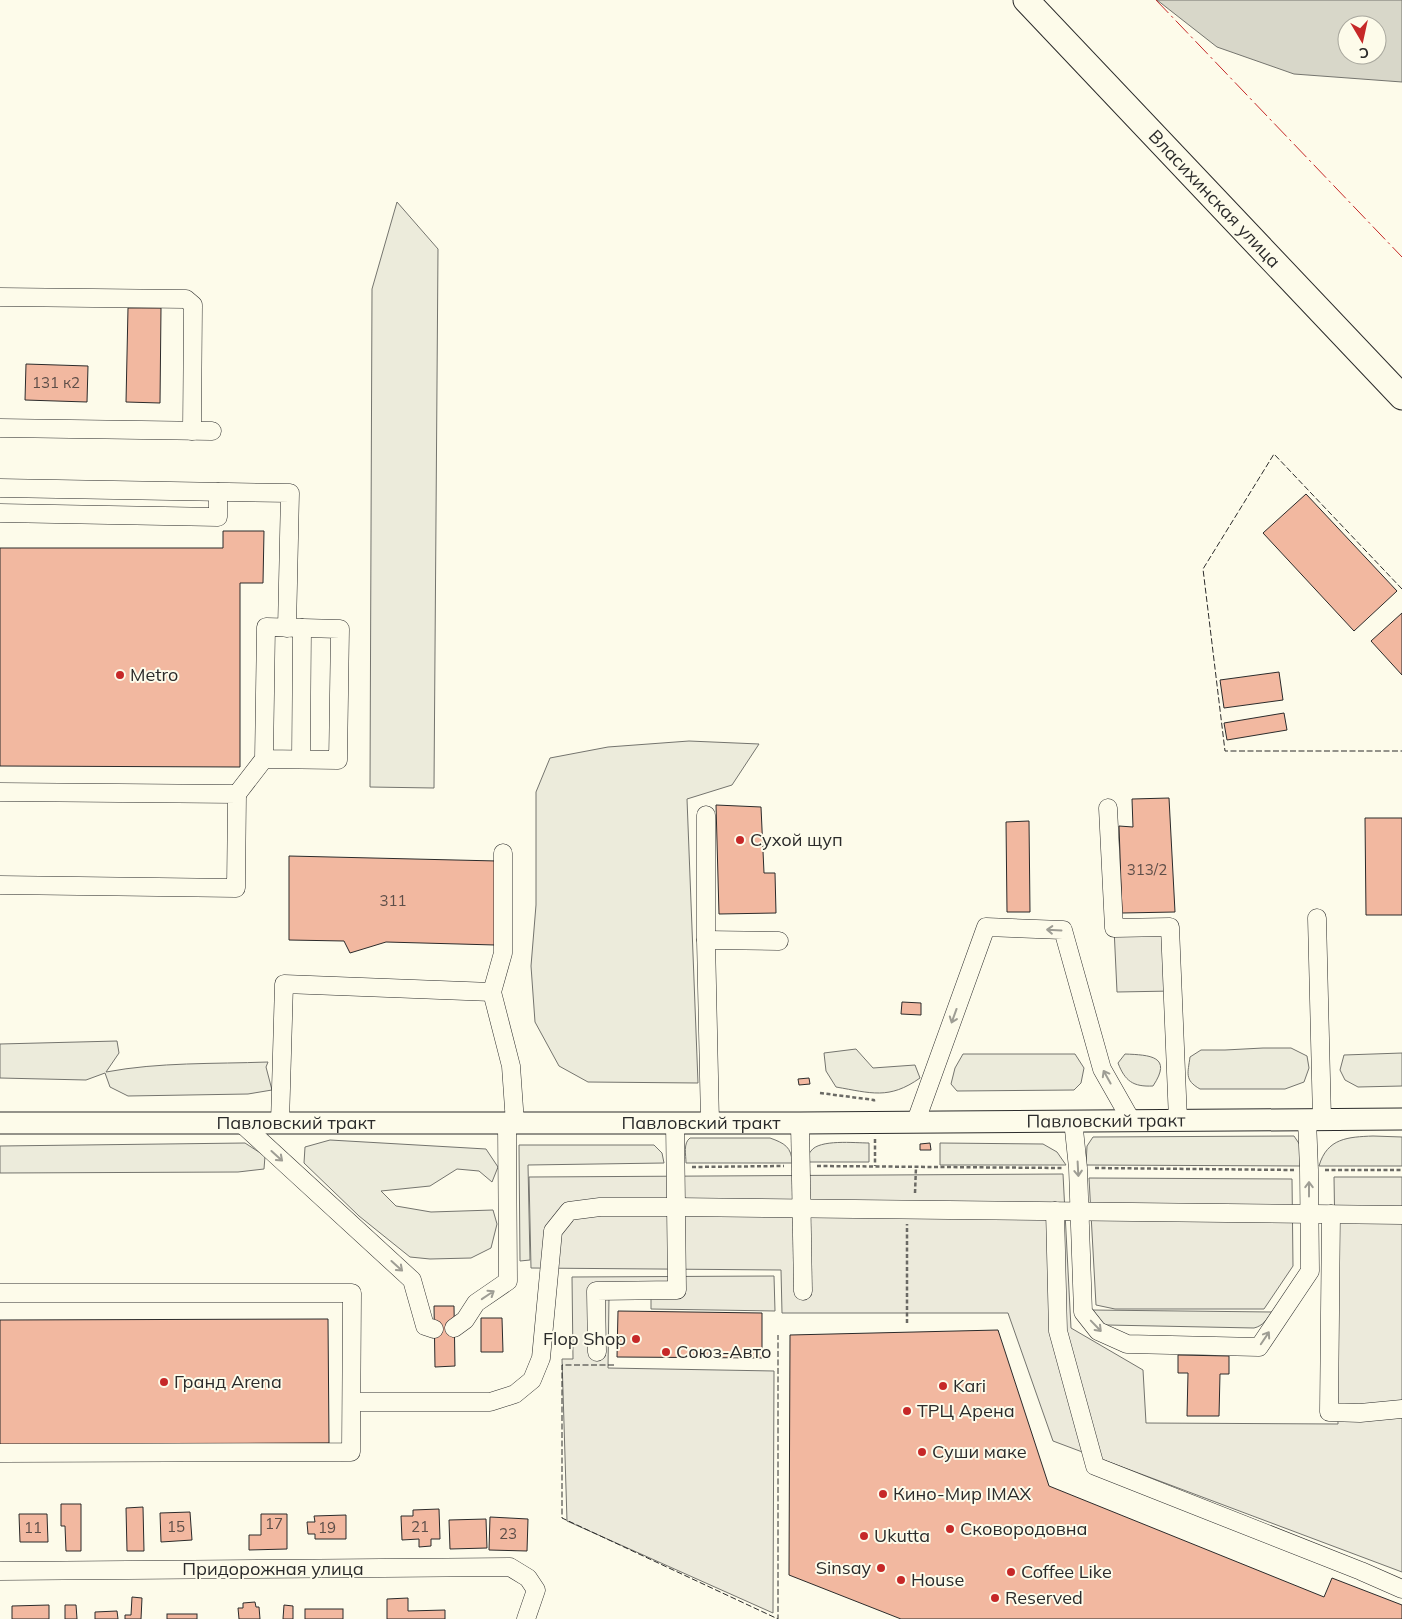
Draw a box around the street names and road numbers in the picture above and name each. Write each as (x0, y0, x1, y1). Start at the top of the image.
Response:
street label: Власихинская улица (1144, 125, 1286, 272)
street label: Павловский тракт (1026, 1108, 1186, 1132)
street label: Павловский тракт (217, 1111, 376, 1134)
street label: Павловский тракт (622, 1111, 781, 1134)
street label: Придорожная улица (182, 1557, 364, 1580)

